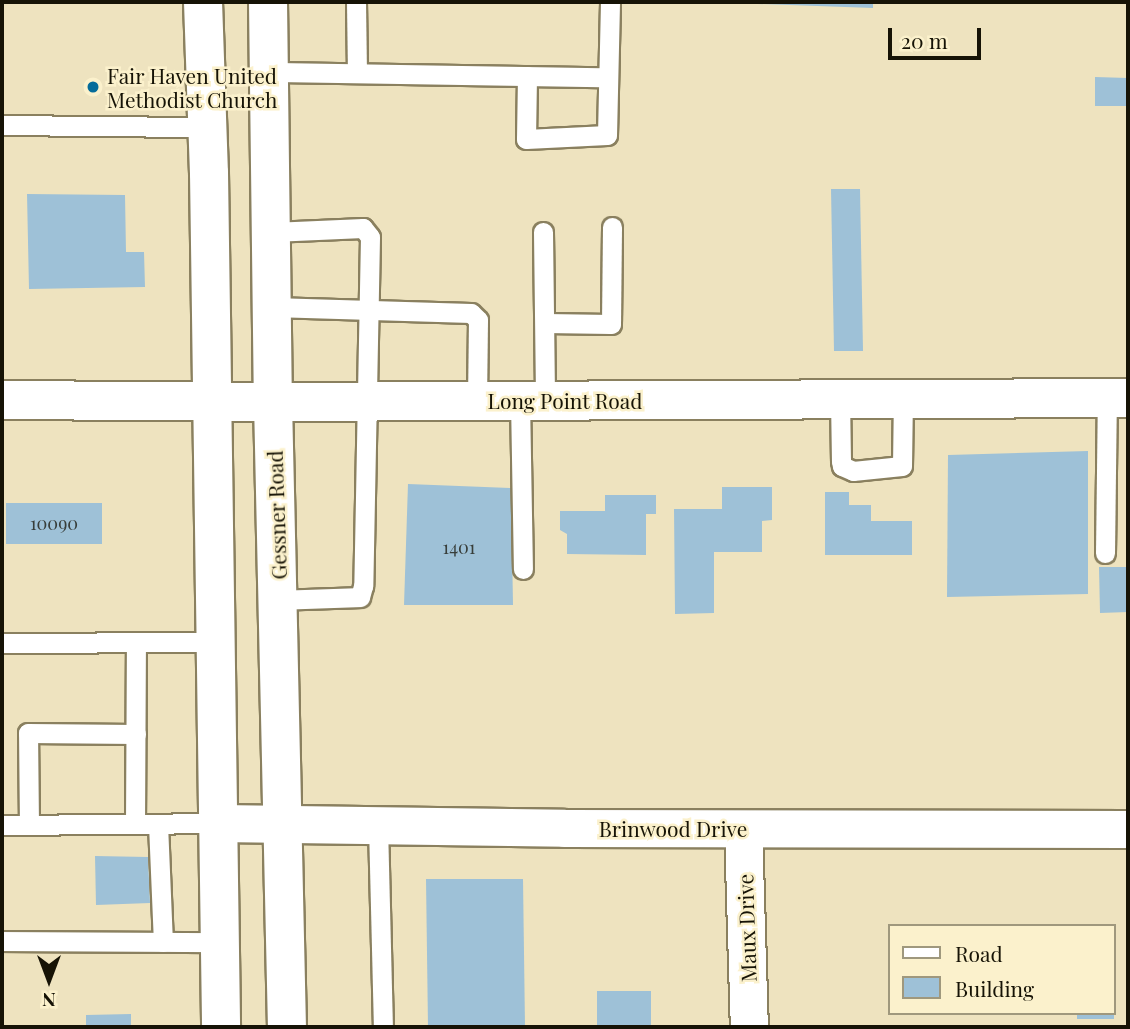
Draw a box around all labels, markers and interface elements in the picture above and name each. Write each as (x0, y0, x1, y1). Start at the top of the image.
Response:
scale bar (892, 14, 985, 58)
text: 20 m (901, 26, 948, 54)
place label: Fair Haven United Methodist Church (107, 62, 278, 112)
marker: Fair Haven United Methodist Church (85, 79, 101, 95)
street label: Long Point Road (487, 387, 643, 413)
street label: Gessner Road (261, 450, 291, 580)
house number: 10090 (30, 512, 78, 534)
house number: 1401 (442, 536, 476, 558)
street label: Brinwood Drive (599, 815, 747, 841)
street label: Maux Drive (732, 873, 760, 983)
legend (888, 924, 1116, 1015)
text: Road (955, 939, 1003, 967)
north arrow (14, 945, 84, 1015)
text: Building (955, 974, 1034, 1002)
text: N (42, 988, 56, 1014)

